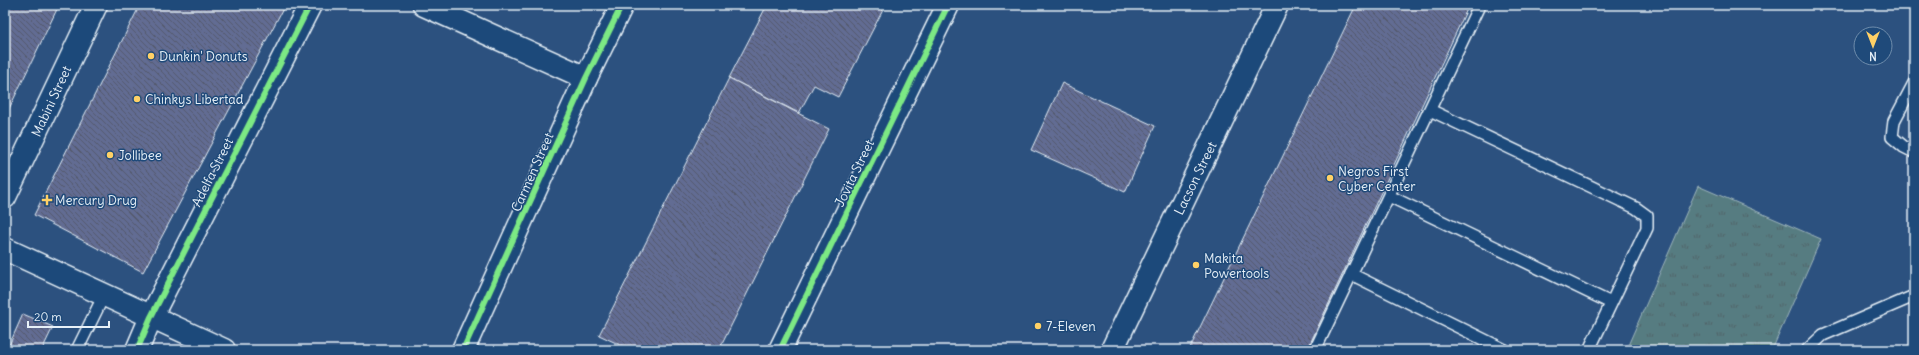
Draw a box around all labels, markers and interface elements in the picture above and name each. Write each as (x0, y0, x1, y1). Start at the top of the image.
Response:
north arrow (1853, 26, 1893, 66)
place label: Dunkin' Donuts (159, 48, 248, 65)
text: N (1869, 49, 1877, 63)
marker: Dunkin' Donuts (146, 51, 156, 61)
street label: Mabini Street (28, 63, 76, 139)
place label: Chinkys Libertad (145, 91, 244, 108)
marker: Chinkys Libertad (132, 94, 142, 104)
street label: Carmen Street (507, 129, 558, 214)
street label: Adelfa Street (188, 134, 237, 210)
street label: Jovita Street (831, 136, 878, 210)
street label: Lacson Street (1170, 138, 1221, 218)
place label: Jollibee (118, 147, 162, 164)
marker: Jollibee (105, 150, 115, 160)
place label: Negros First Cyber Center (1338, 163, 1416, 195)
marker: Negros First Cyber Center (1325, 173, 1335, 183)
place label: Mercury Drug (55, 192, 137, 209)
marker: Mercury Drug (42, 195, 52, 205)
place label: Makita Powertools (1204, 250, 1269, 282)
marker: Makita Powertools (1191, 260, 1201, 270)
scale bar (28, 303, 109, 329)
text: 20 m (34, 309, 62, 324)
place label: 7-Eleven (1046, 318, 1096, 335)
marker: 7-Eleven (1033, 321, 1043, 331)

